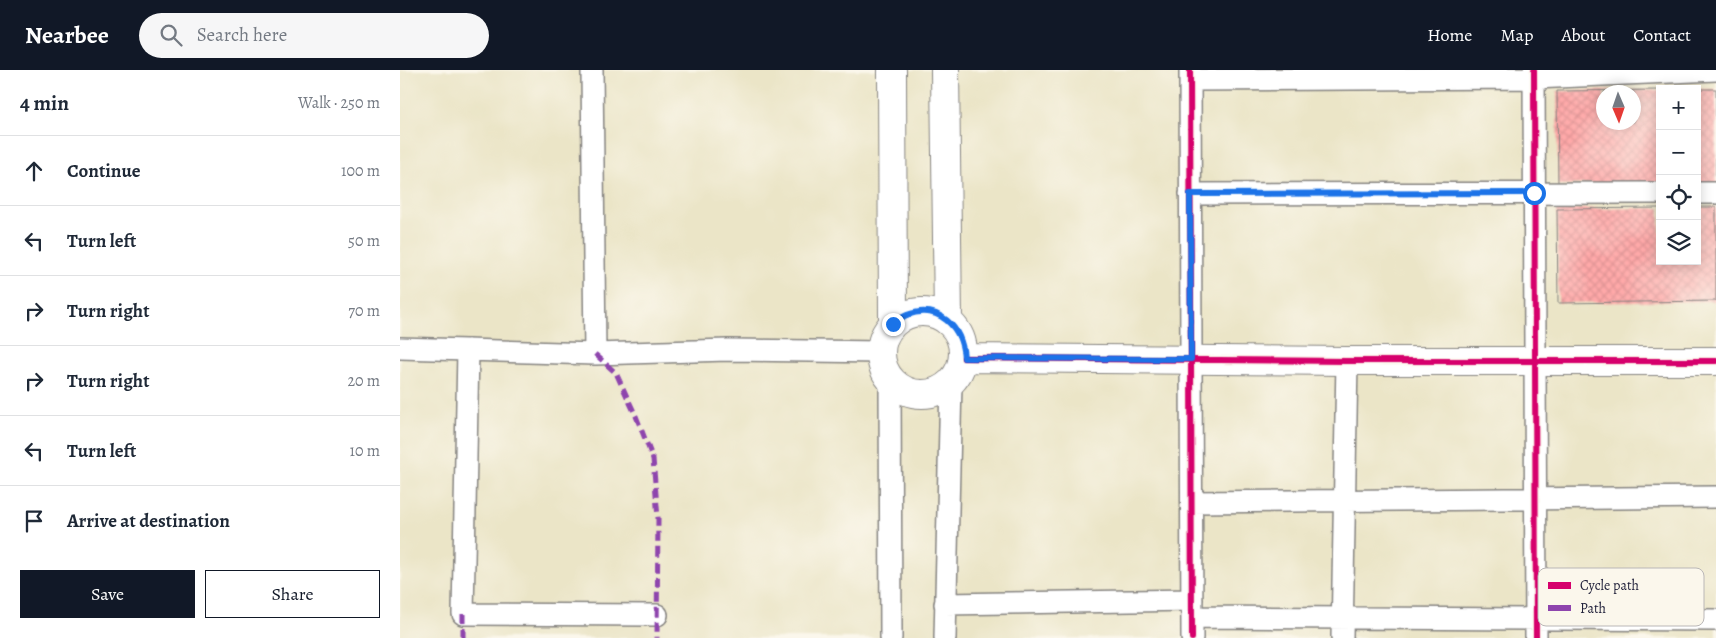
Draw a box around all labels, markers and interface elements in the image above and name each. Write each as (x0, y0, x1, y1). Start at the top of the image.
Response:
search box (139, 13, 489, 58)
text: Nearbee (25, 19, 109, 51)
icon: search (157, 21, 185, 49)
text: Search here (197, 22, 287, 48)
text: Home (1427, 23, 1472, 47)
text: Map (1500, 23, 1533, 47)
text: About (1561, 23, 1605, 47)
text: Contact (1633, 23, 1691, 47)
north arrow (1596, 85, 1641, 130)
map controls (1656, 85, 1701, 265)
button: + (1656, 85, 1701, 130)
text: 4 min (20, 89, 69, 117)
text: Walk · 250 m (298, 92, 380, 114)
button: − (1656, 130, 1701, 175)
icon: ahead (20, 157, 48, 185)
text: Continue (67, 158, 141, 184)
text: 100 m (341, 160, 380, 182)
button: locate (1656, 175, 1701, 220)
route start (1523, 182, 1546, 205)
button: layers (1656, 220, 1701, 265)
icon: left (20, 227, 48, 255)
text: Turn left (67, 228, 136, 254)
text: 50 m (348, 230, 380, 252)
icon: right (20, 297, 48, 325)
text: Turn right (67, 298, 149, 324)
text: 70 m (348, 300, 380, 322)
route end (882, 313, 905, 336)
icon: right (20, 367, 48, 395)
text: Turn right (67, 368, 149, 394)
text: 20 m (347, 370, 380, 392)
icon: left (20, 437, 48, 465)
text: Turn left (67, 438, 136, 464)
text: 10 m (350, 440, 380, 462)
icon: arrive (20, 507, 48, 535)
text: Arrive at destination (67, 508, 230, 534)
legend (1538, 568, 1704, 626)
button: Save (20, 570, 195, 618)
button: Share (205, 570, 380, 618)
text: Cycle path (1580, 576, 1640, 595)
text: Path (1580, 599, 1607, 618)

